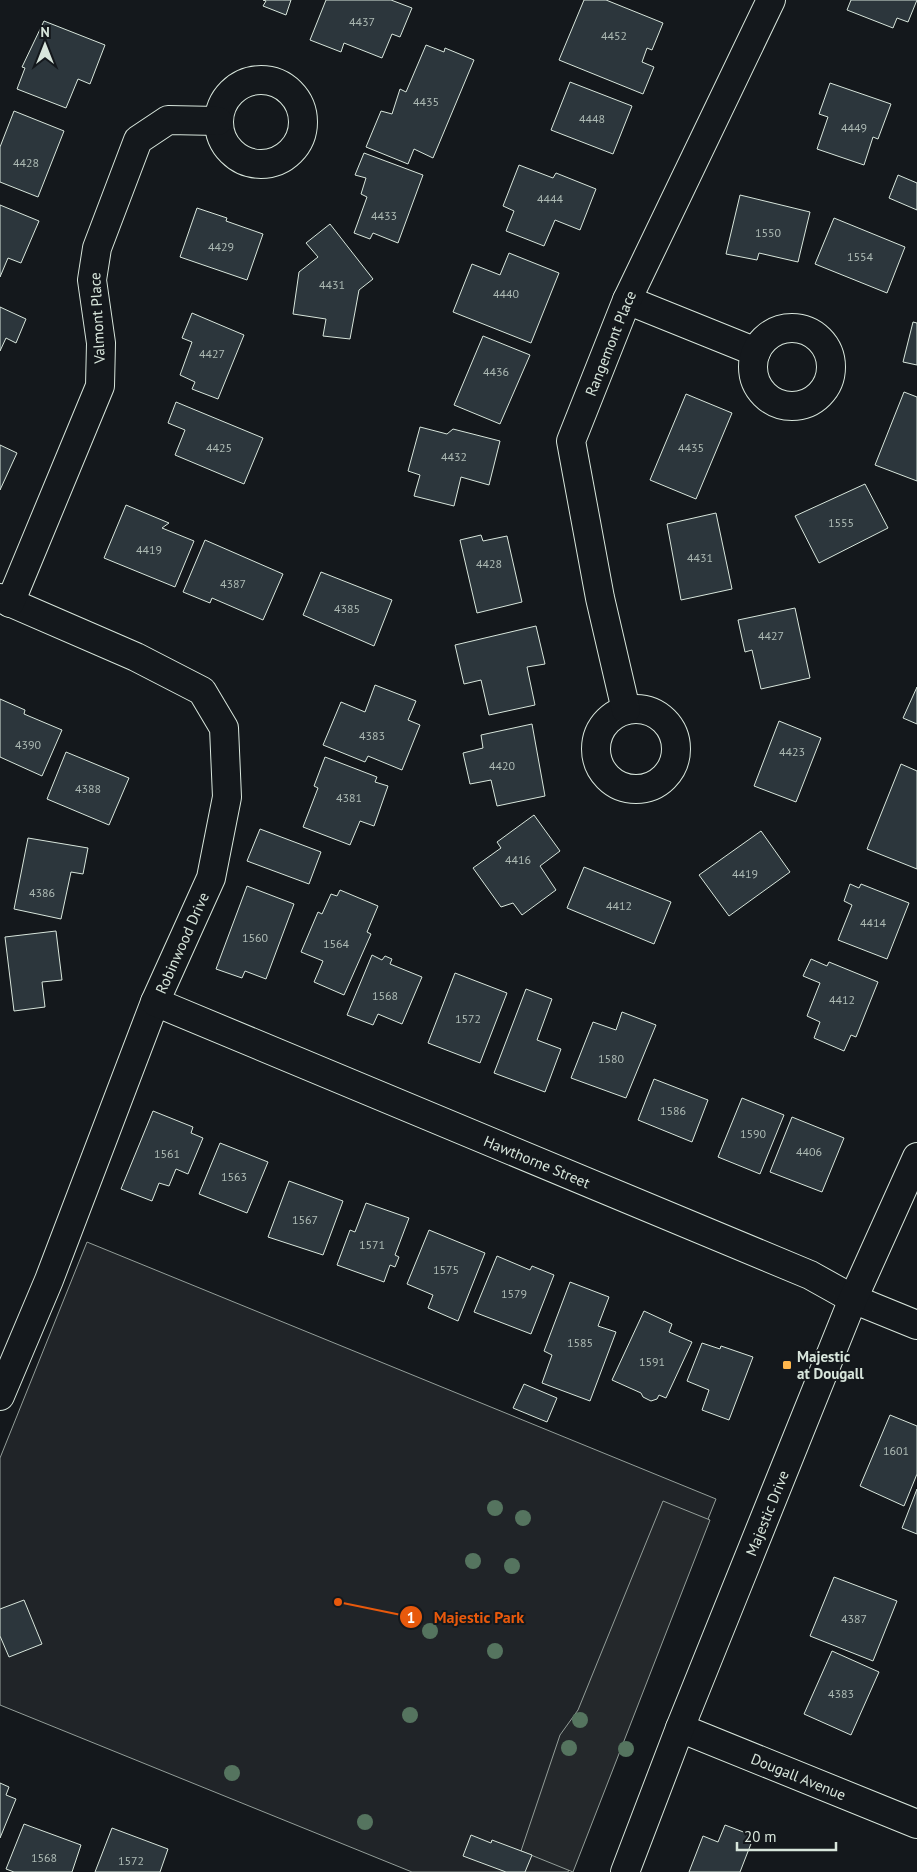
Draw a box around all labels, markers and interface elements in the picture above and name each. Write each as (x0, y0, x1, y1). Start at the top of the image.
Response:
house number: 4437 (349, 14, 375, 29)
north arrow (20, 20, 70, 70)
text: N (40, 23, 50, 41)
house number: 4452 (601, 28, 627, 43)
house number: 4435 (413, 94, 439, 109)
house number: 4448 (579, 111, 605, 126)
house number: 4449 (841, 120, 867, 135)
house number: 4428 (13, 155, 39, 170)
house number: 4444 (537, 191, 564, 206)
house number: 4433 (371, 208, 397, 223)
house number: 1550 (755, 225, 782, 240)
house number: 4429 (208, 239, 234, 254)
house number: 1554 (847, 249, 874, 264)
street label: Valmont Place (85, 272, 109, 365)
house number: 4431 (319, 277, 345, 292)
house number: 4440 (493, 286, 520, 301)
street label: Rangemont Place (580, 287, 640, 399)
house number: 4427 (199, 346, 225, 361)
house number: 4436 (483, 364, 509, 379)
house number: 4425 (206, 440, 232, 455)
house number: 4435 (678, 440, 704, 455)
house number: 4432 (441, 449, 467, 464)
house number: 1555 (828, 515, 854, 530)
house number: 4419 (136, 542, 162, 557)
house number: 4431 (687, 550, 713, 565)
house number: 4428 (476, 556, 502, 571)
house number: 4387 (220, 576, 246, 591)
house number: 4385 (334, 601, 360, 616)
house number: 4427 (758, 628, 784, 643)
house number: 4383 (359, 728, 385, 743)
house number: 4390 (15, 737, 42, 752)
house number: 4423 (779, 744, 805, 759)
house number: 4420 (489, 758, 516, 773)
house number: 4388 (75, 781, 101, 796)
house number: 4381 (336, 790, 362, 805)
house number: 4416 (505, 852, 531, 867)
house number: 4419 (732, 866, 758, 881)
house number: 4386 (29, 885, 55, 900)
street label: Robinwood Drive (151, 889, 213, 997)
house number: 4412 (606, 898, 632, 913)
house number: 4414 (860, 915, 887, 930)
house number: 1560 (242, 930, 269, 945)
house number: 1564 (323, 936, 350, 951)
house number: 1568 (372, 988, 398, 1003)
house number: 4412 (829, 992, 855, 1007)
house number: 1572 (455, 1011, 481, 1026)
house number: 1580 (598, 1051, 625, 1066)
house number: 1586 (660, 1103, 686, 1118)
house number: 1590 (740, 1126, 767, 1141)
street label: Hawthorne Street (481, 1131, 593, 1192)
house number: 4406 (796, 1144, 822, 1159)
house number: 1561 (154, 1146, 180, 1161)
house number: 1563 (221, 1169, 247, 1184)
house number: 1567 (292, 1212, 318, 1227)
house number: 1571 (359, 1237, 385, 1252)
house number: 1575 (433, 1262, 459, 1277)
house number: 1579 (501, 1286, 527, 1301)
house number: 1585 (567, 1335, 593, 1350)
place label: Majestic at Dougall (797, 1347, 864, 1383)
house number: 1591 (639, 1354, 665, 1369)
marker: Majestic at Dougall (781, 1359, 793, 1371)
house number: 1601 (883, 1443, 909, 1458)
street label: Majestic Drive (741, 1467, 792, 1558)
callout: Majestic Park (398, 1602, 534, 1633)
text: Majestic Park (434, 1607, 524, 1627)
text: 1 (407, 1608, 415, 1627)
house number: 4387 (841, 1611, 867, 1626)
house number: 4383 (828, 1686, 854, 1701)
street label: Dougall Avenue (748, 1748, 849, 1804)
scale bar (737, 1820, 836, 1852)
text: 20 m (744, 1827, 777, 1846)
house number: 1568 (31, 1850, 57, 1865)
house number: 1572 (118, 1853, 144, 1868)

